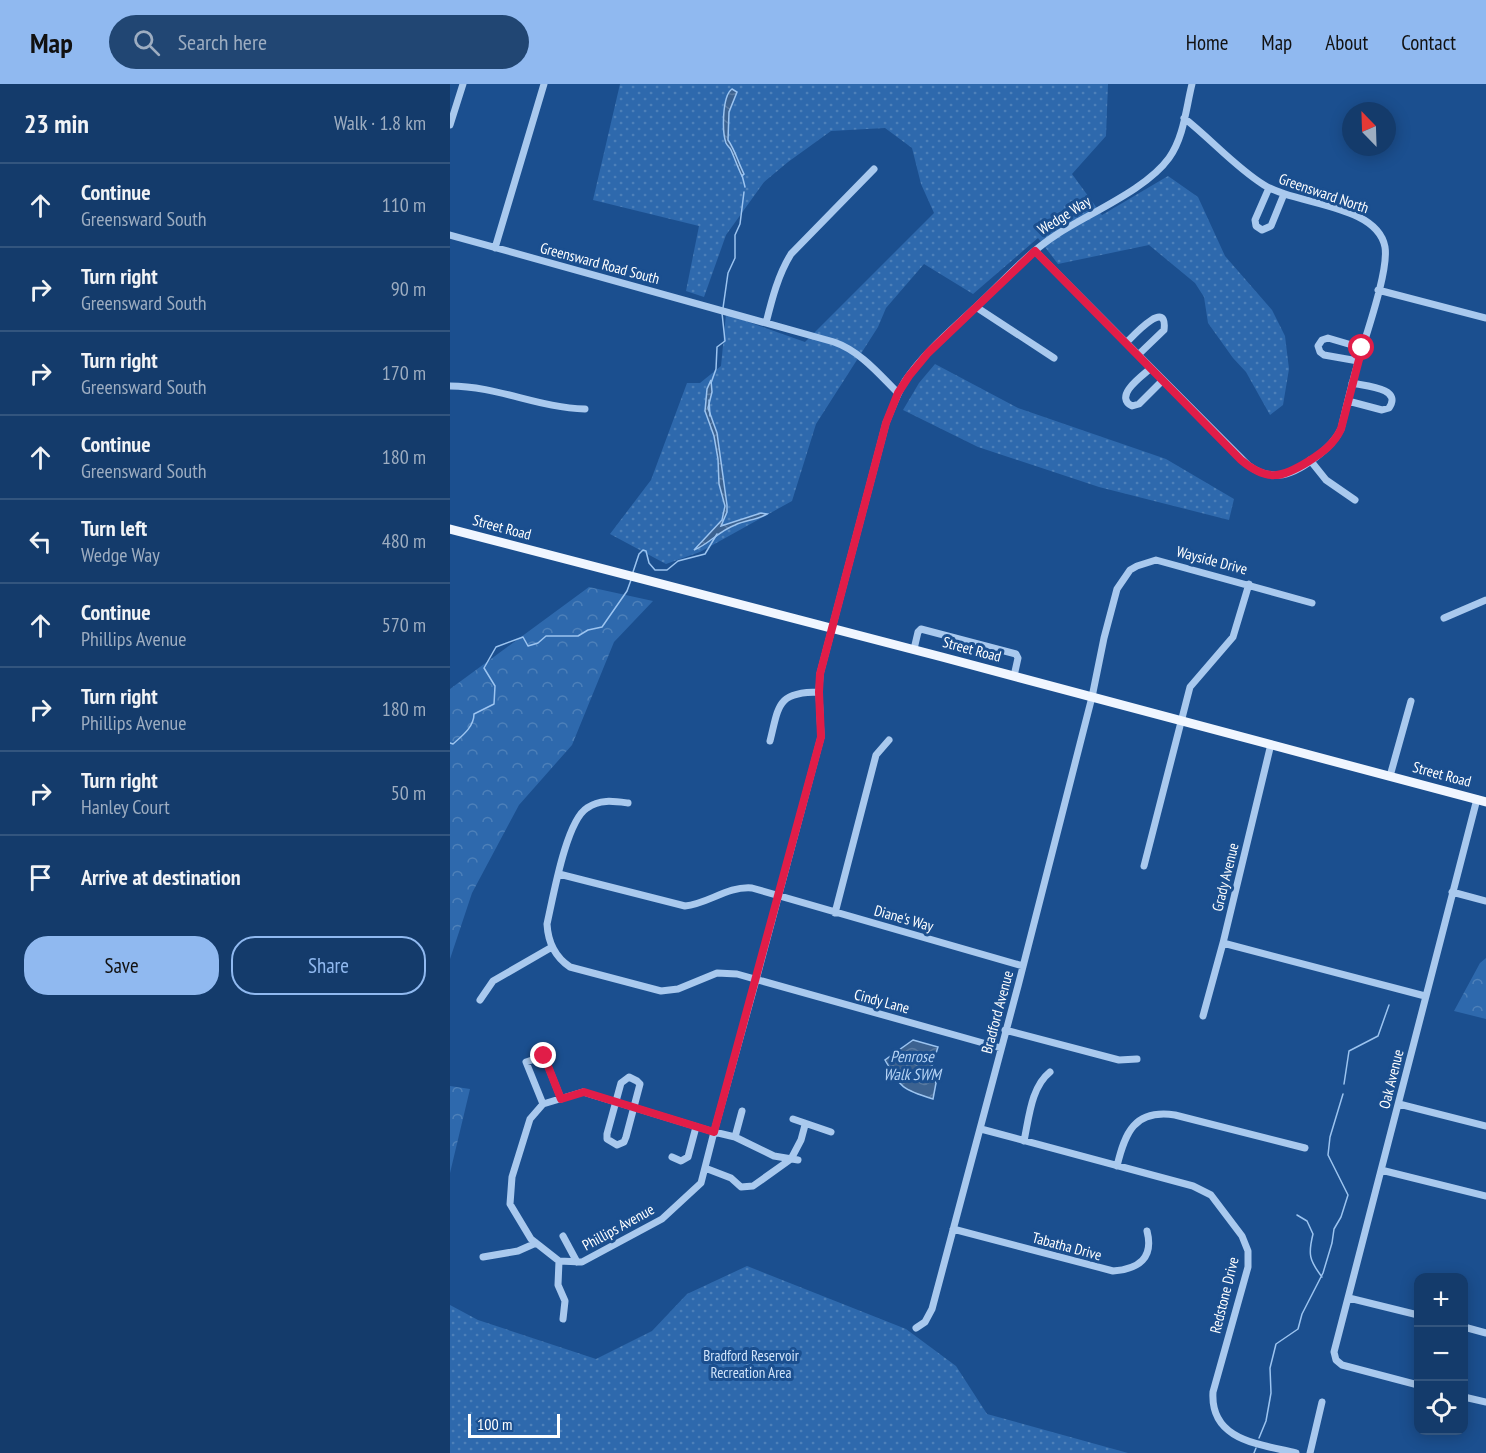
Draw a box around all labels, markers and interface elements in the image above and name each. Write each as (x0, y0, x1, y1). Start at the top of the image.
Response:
search box (109, 15, 529, 69)
text: Map (30, 24, 73, 61)
icon: search (130, 26, 163, 59)
text: Search here (178, 28, 267, 56)
text: Home (1186, 29, 1228, 56)
text: Map (1261, 29, 1292, 56)
text: About (1325, 29, 1368, 56)
text: Contact (1401, 29, 1456, 56)
north arrow (1342, 102, 1396, 156)
text: 23 min (24, 107, 89, 140)
text: Walk · 1.8 km (334, 110, 426, 136)
street label: Greensward North (1277, 169, 1371, 217)
text: Continue (81, 178, 151, 206)
icon: ahead (24, 189, 57, 222)
street label: Wedge Way (1034, 191, 1094, 239)
text: 110 m (382, 192, 426, 218)
text: Greensward South (81, 206, 207, 232)
street label: Greensward Road South (538, 238, 662, 288)
text: Turn right (81, 262, 158, 290)
icon: right (24, 273, 57, 306)
text: 90 m (391, 276, 426, 302)
text: Greensward South (81, 290, 207, 316)
route start (1348, 334, 1374, 360)
text: Turn right (81, 346, 158, 374)
icon: right (24, 357, 57, 390)
text: 170 m (382, 360, 426, 386)
text: Greensward South (81, 374, 207, 400)
text: Continue (81, 430, 151, 458)
icon: ahead (24, 441, 57, 474)
text: 180 m (382, 444, 426, 470)
text: Greensward South (81, 458, 207, 484)
street label: Street Road (471, 510, 533, 544)
text: Turn left (81, 514, 147, 542)
icon: left (24, 525, 57, 558)
text: 480 m (382, 528, 426, 554)
street label: Wayside Drive (1174, 541, 1250, 579)
text: Wedge Way (81, 542, 160, 568)
text: Continue (81, 598, 151, 626)
icon: ahead (24, 609, 57, 642)
text: 570 m (382, 612, 426, 638)
text: Phillips Avenue (81, 626, 187, 652)
street label: Street Road (941, 632, 1003, 666)
text: Turn right (81, 682, 158, 710)
icon: right (24, 693, 57, 726)
text: 180 m (382, 696, 426, 722)
text: Phillips Avenue (81, 710, 187, 736)
street label: Street Road (1411, 757, 1473, 791)
text: Turn right (81, 766, 158, 794)
icon: right (24, 777, 57, 810)
text: 50 m (391, 780, 426, 806)
text: Hanley Court (81, 794, 170, 820)
street label: Grady Avenue (1207, 841, 1243, 913)
icon: arrive (24, 861, 57, 894)
text: Arrive at destination (81, 863, 241, 891)
street label: Diane's Way (872, 900, 936, 936)
button: Save (24, 936, 219, 995)
button: Share (231, 936, 426, 995)
street label: Bradford Avenue (977, 968, 1017, 1056)
street label: Cindy Lane (852, 985, 912, 1017)
route end (530, 1042, 556, 1068)
water label: Penrose Walk SWM (883, 1046, 942, 1084)
street label: Oak Avenue (1374, 1047, 1408, 1111)
street label: Phillips Avenue (579, 1199, 657, 1255)
street label: Tabatha Drive (1030, 1228, 1104, 1264)
street label: Redstone Drive (1205, 1255, 1243, 1335)
map controls (1414, 1273, 1468, 1435)
button: + (1414, 1273, 1468, 1327)
button: − (1414, 1327, 1468, 1381)
park label: Bradford Reservoir Recreation Area (703, 1346, 800, 1382)
button: locate (1414, 1381, 1468, 1435)
scale bar (468, 1411, 560, 1438)
text: 100 m (477, 1414, 512, 1434)

